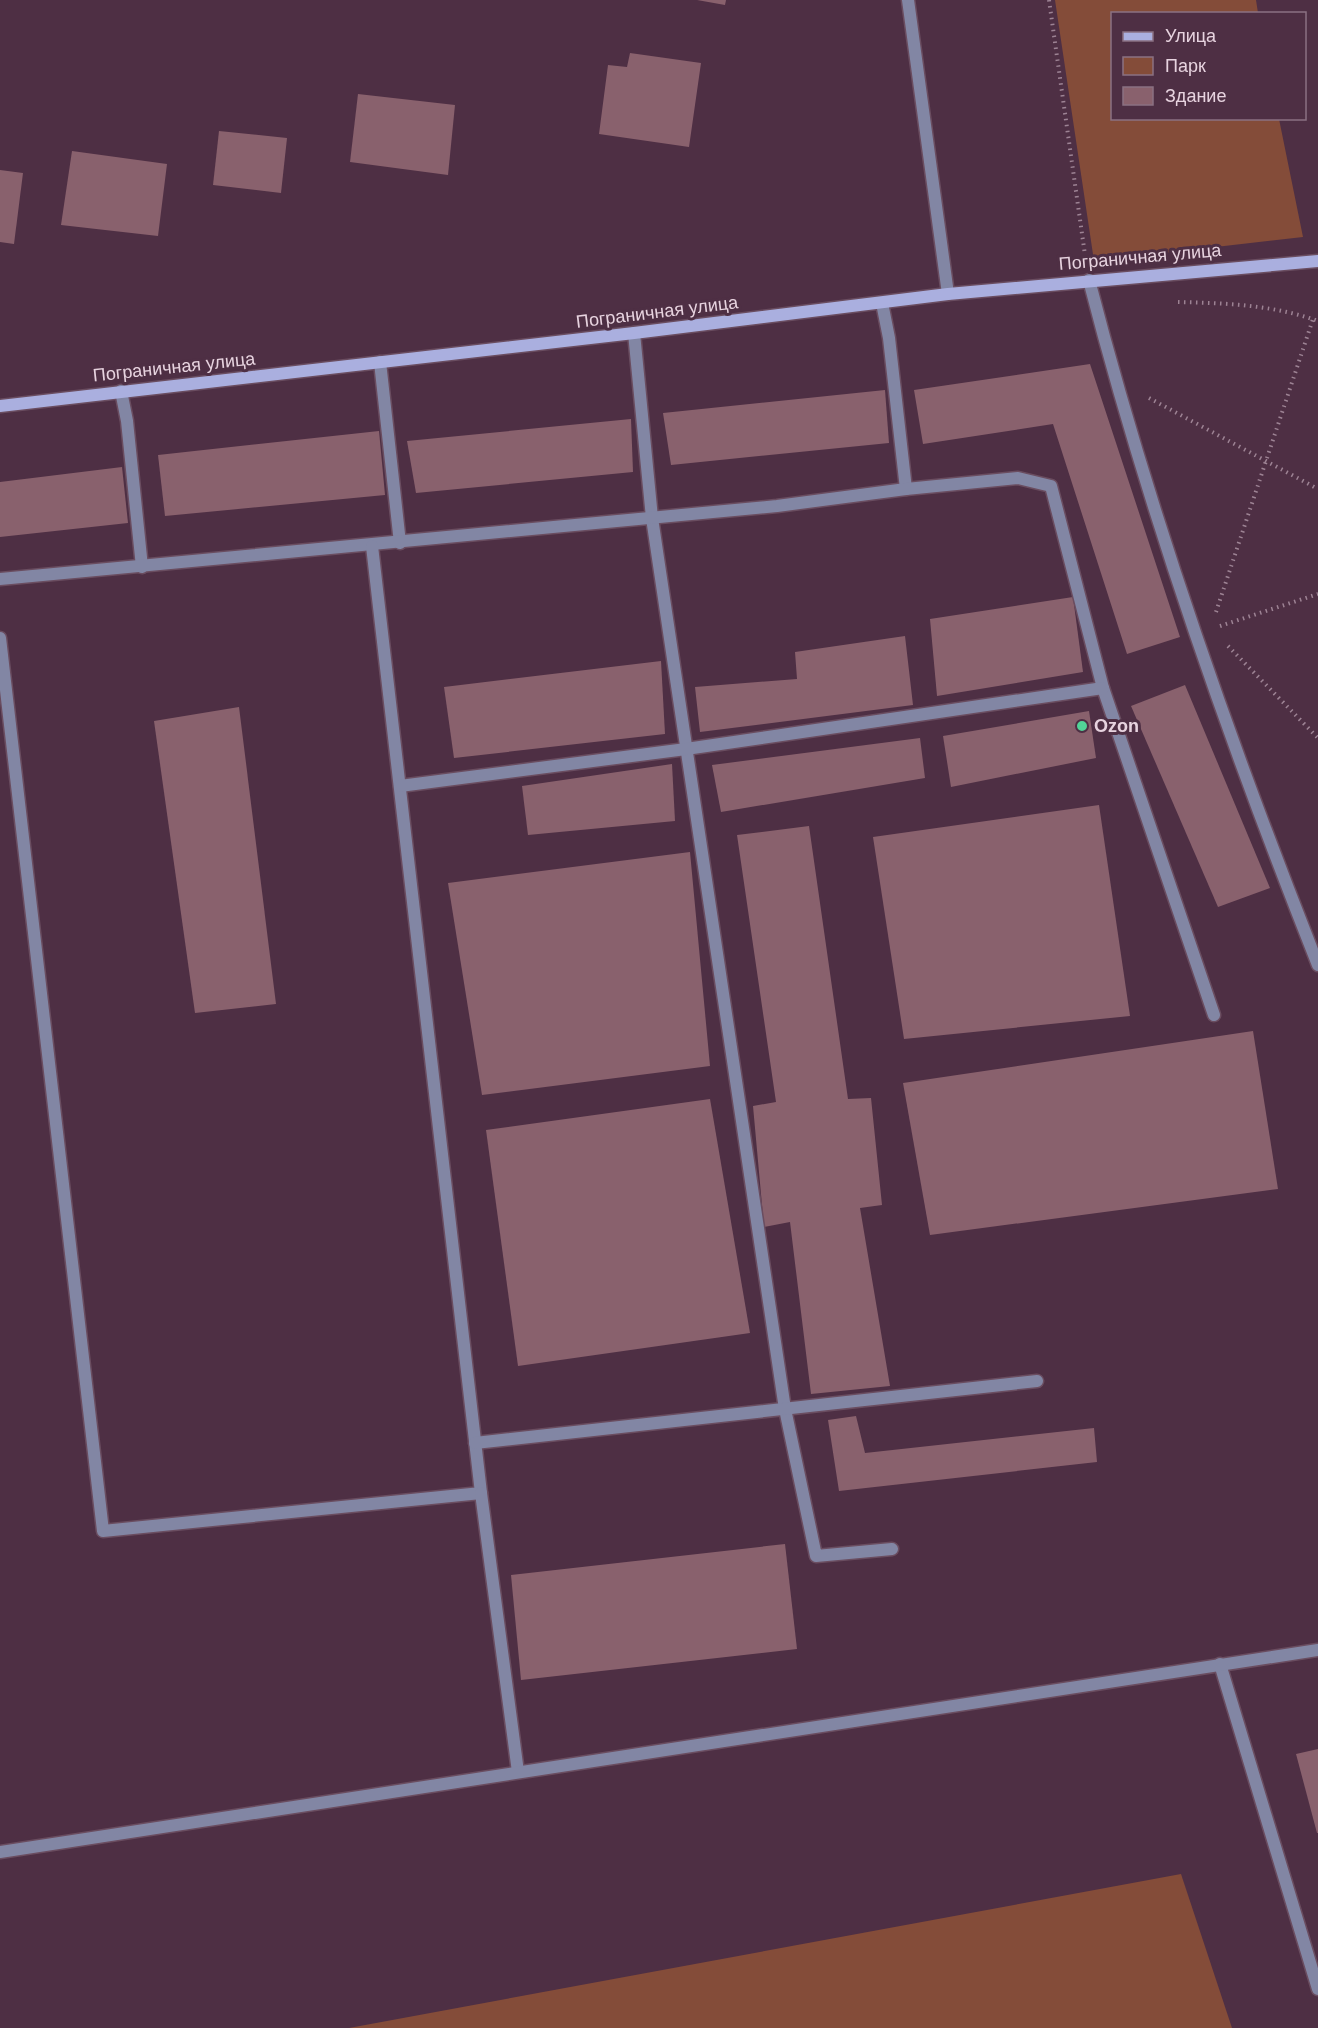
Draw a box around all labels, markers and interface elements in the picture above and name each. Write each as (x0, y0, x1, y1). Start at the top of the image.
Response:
legend (1111, 12, 1306, 120)
text: Улица (1165, 26, 1217, 46)
text: Парк (1165, 56, 1206, 76)
text: Здание (1165, 86, 1226, 106)
street label: Пограничная улица (1058, 240, 1223, 274)
street label: Пограничная улица (575, 292, 740, 332)
street label: Пограничная улица (92, 348, 257, 385)
place label: Ozon (1094, 716, 1139, 736)
marker: Ozon (1075, 719, 1089, 733)

